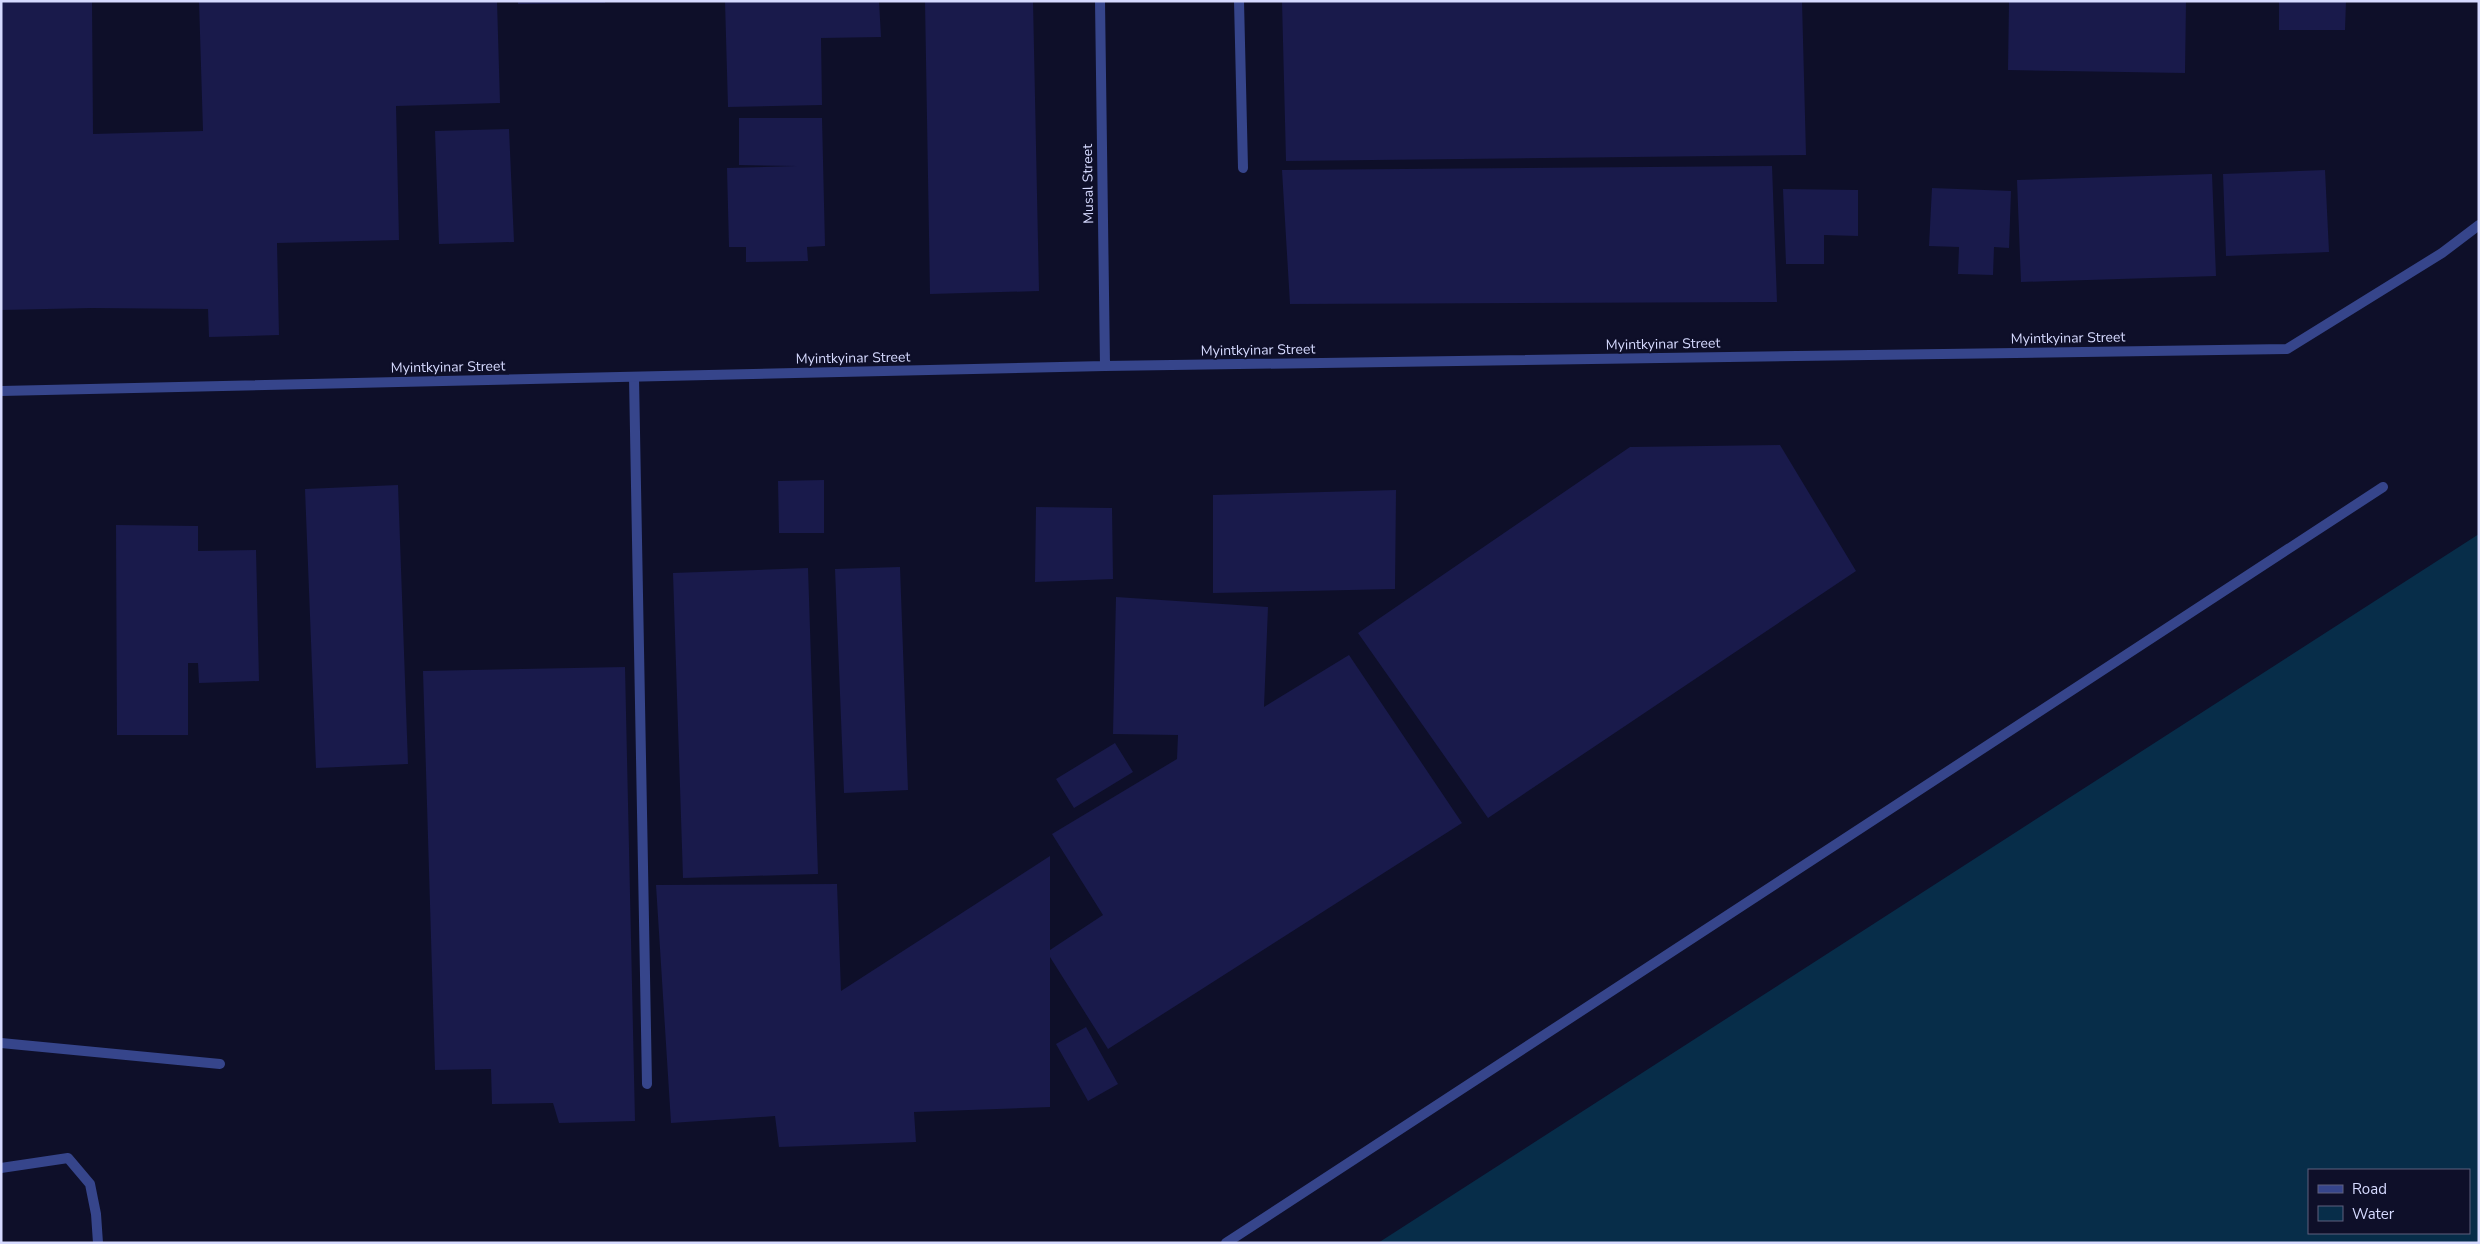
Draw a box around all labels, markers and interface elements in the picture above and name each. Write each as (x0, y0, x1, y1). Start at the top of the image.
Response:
street label: Musal Street (1078, 144, 1098, 224)
street label: Myintkyinar Street (2011, 327, 2126, 348)
street label: Myintkyinar Street (1606, 333, 1721, 354)
street label: Myintkyinar Street (1201, 339, 1316, 360)
street label: Myintkyinar Street (796, 347, 911, 368)
street label: Myintkyinar Street (391, 356, 506, 377)
legend (2308, 1169, 2470, 1234)
text: Road (2352, 1179, 2387, 1199)
text: Water (2352, 1204, 2395, 1224)

